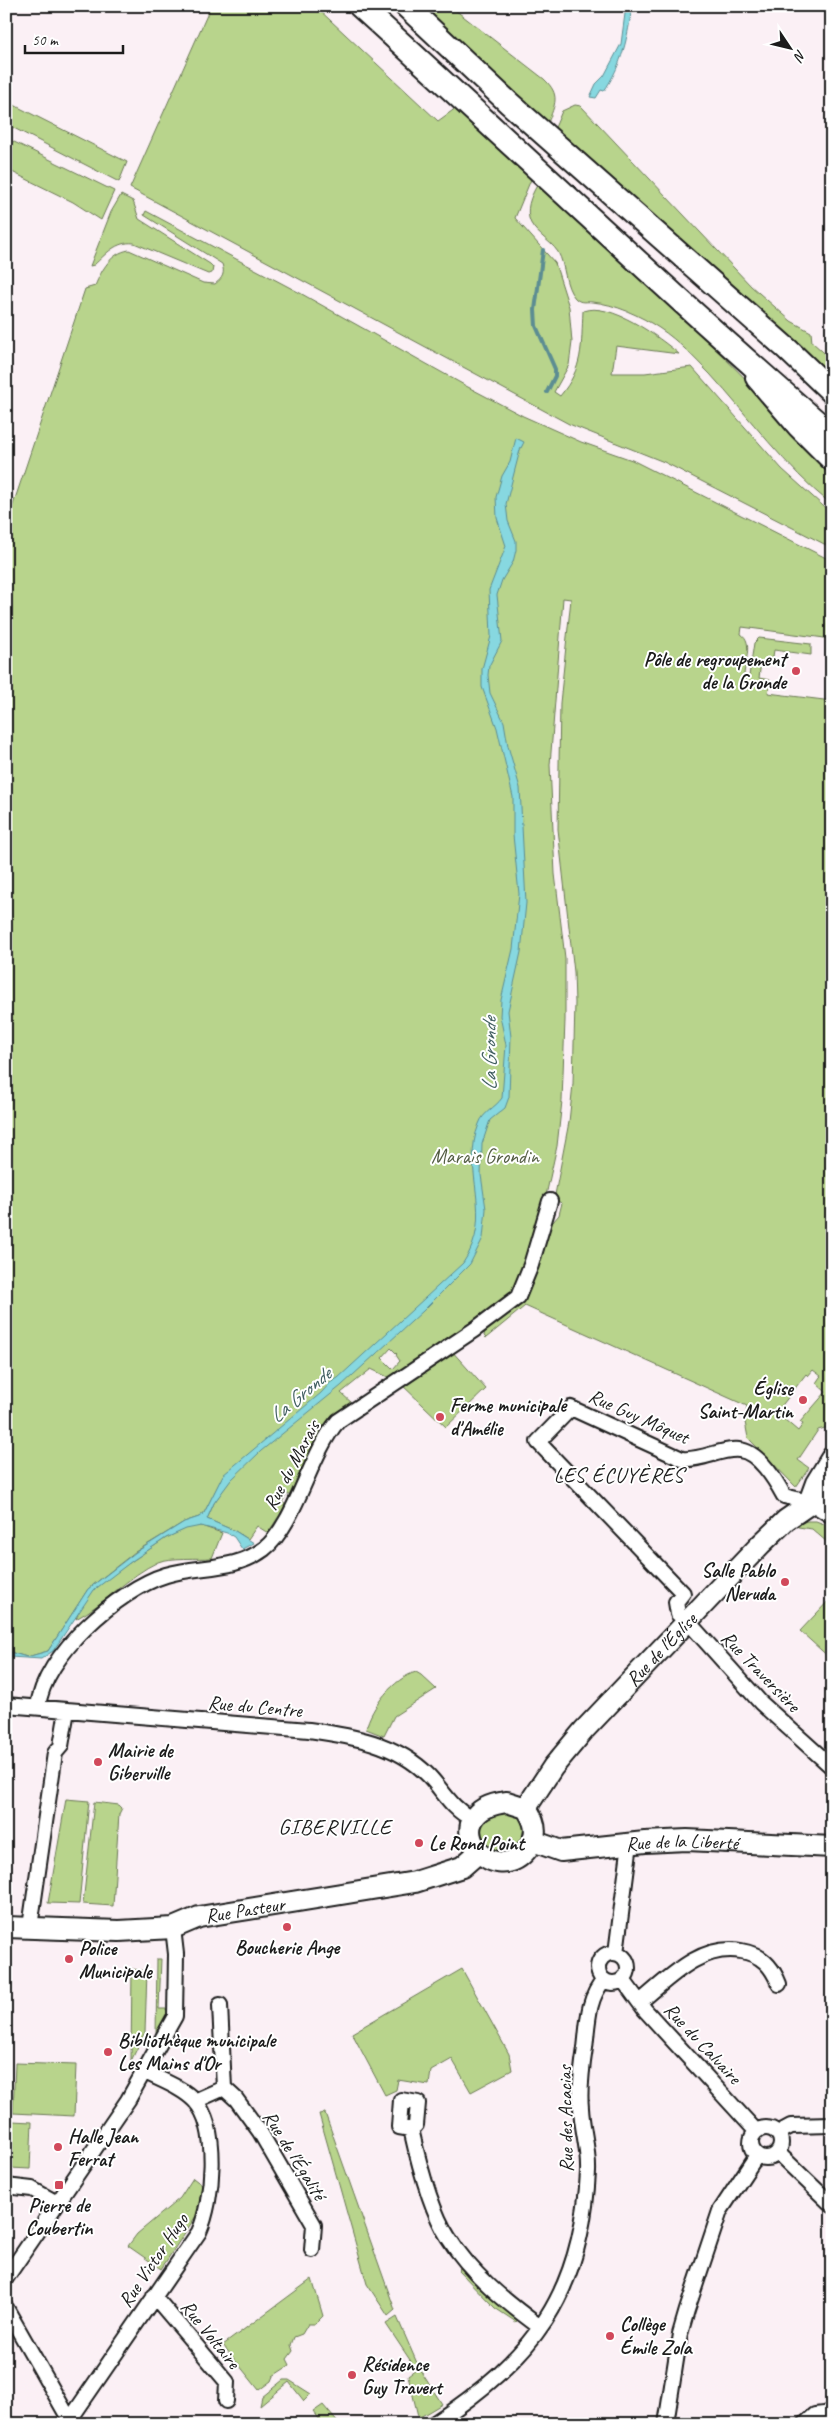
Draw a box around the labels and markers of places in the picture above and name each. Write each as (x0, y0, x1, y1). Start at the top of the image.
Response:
place label: Pôle de regroupement de la Gronde (644, 647, 789, 695)
marker: Pôle de regroupement de la Gronde (790, 665, 802, 677)
place label: Église Saint-Martin (698, 1376, 795, 1424)
place label: Ferme municipale d'Amélie (450, 1393, 568, 1441)
marker: Église Saint-Martin (797, 1394, 809, 1406)
marker: Ferme municipale d'Amélie (434, 1411, 446, 1423)
place label: Salle Pablo Neruda (701, 1558, 777, 1606)
marker: Salle Pablo Neruda (779, 1576, 791, 1588)
place label: Mairie de Giberville (108, 1738, 174, 1786)
marker: Mairie de Giberville (92, 1756, 104, 1768)
place label: Le Rond Point (429, 1831, 526, 1856)
marker: Le Rond Point (413, 1837, 425, 1849)
marker: Boucherie Ange (281, 1921, 293, 1933)
place label: Boucherie Ange (235, 1935, 340, 1960)
place label: Police Municipale (79, 1936, 153, 1984)
marker: Police Municipale (63, 1953, 75, 1965)
place label: Bibliothèque municipale Les Mains d'Or (118, 2028, 277, 2076)
marker: Bibliothèque municipale Les Mains d'Or (102, 2046, 114, 2058)
place label: Halle Jean Ferrat (68, 2124, 140, 2172)
marker: Halle Jean Ferrat (52, 2141, 64, 2153)
marker: Pierre de Coubertin (53, 2179, 65, 2191)
place label: Pierre de Coubertin (26, 2193, 93, 2241)
place label: Collège Émile Zola (620, 2312, 694, 2360)
marker: Collège Émile Zola (604, 2330, 616, 2342)
place label: Résidence Guy Travert (362, 2352, 444, 2400)
marker: Résidence Guy Travert (346, 2369, 358, 2381)

